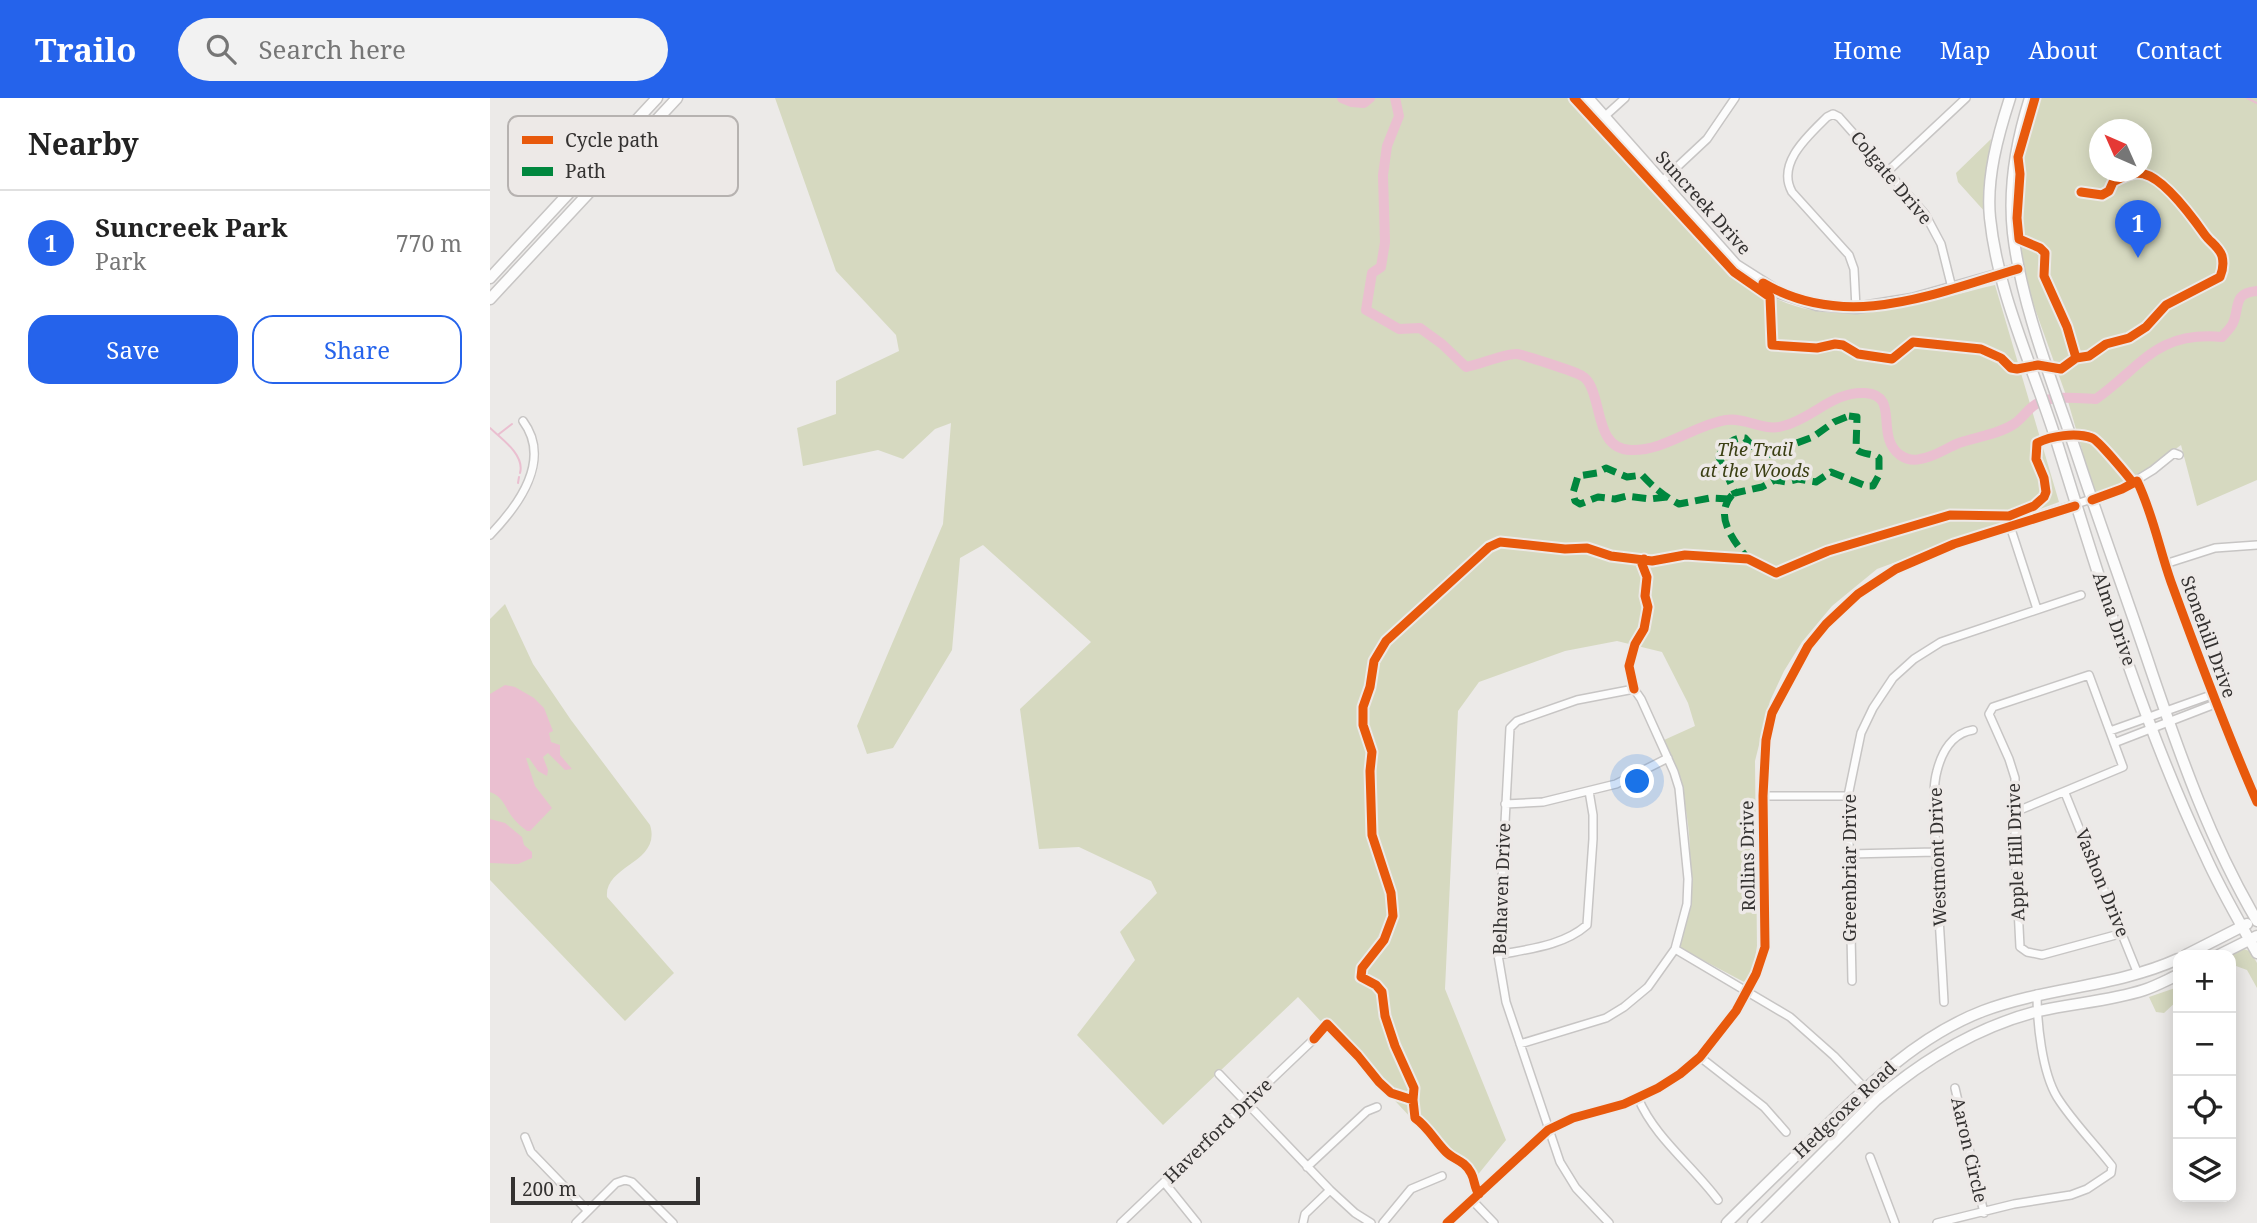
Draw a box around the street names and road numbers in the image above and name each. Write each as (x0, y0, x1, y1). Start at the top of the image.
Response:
street label: Colgate Drive (1846, 126, 1938, 229)
street label: Suncreek Drive (1651, 145, 1757, 259)
street label: Alma Drive (2088, 569, 2142, 669)
street label: Stonehill Drive (2176, 572, 2242, 701)
street label: Apple Hill Drive (2001, 783, 2029, 921)
street label: Westmont Drive (1923, 787, 1951, 927)
street label: Greenbriar Drive (1837, 794, 1861, 942)
street label: Rollins Drive (1734, 800, 1760, 912)
street label: Belhaven Drive (1487, 822, 1515, 955)
street label: Vashon Drive (2070, 825, 2136, 940)
street label: Hedgcoxe Road (1788, 1055, 1901, 1163)
street label: Haverford Drive (1158, 1072, 1277, 1188)
street label: Aaron Circle (1946, 1095, 1994, 1205)

